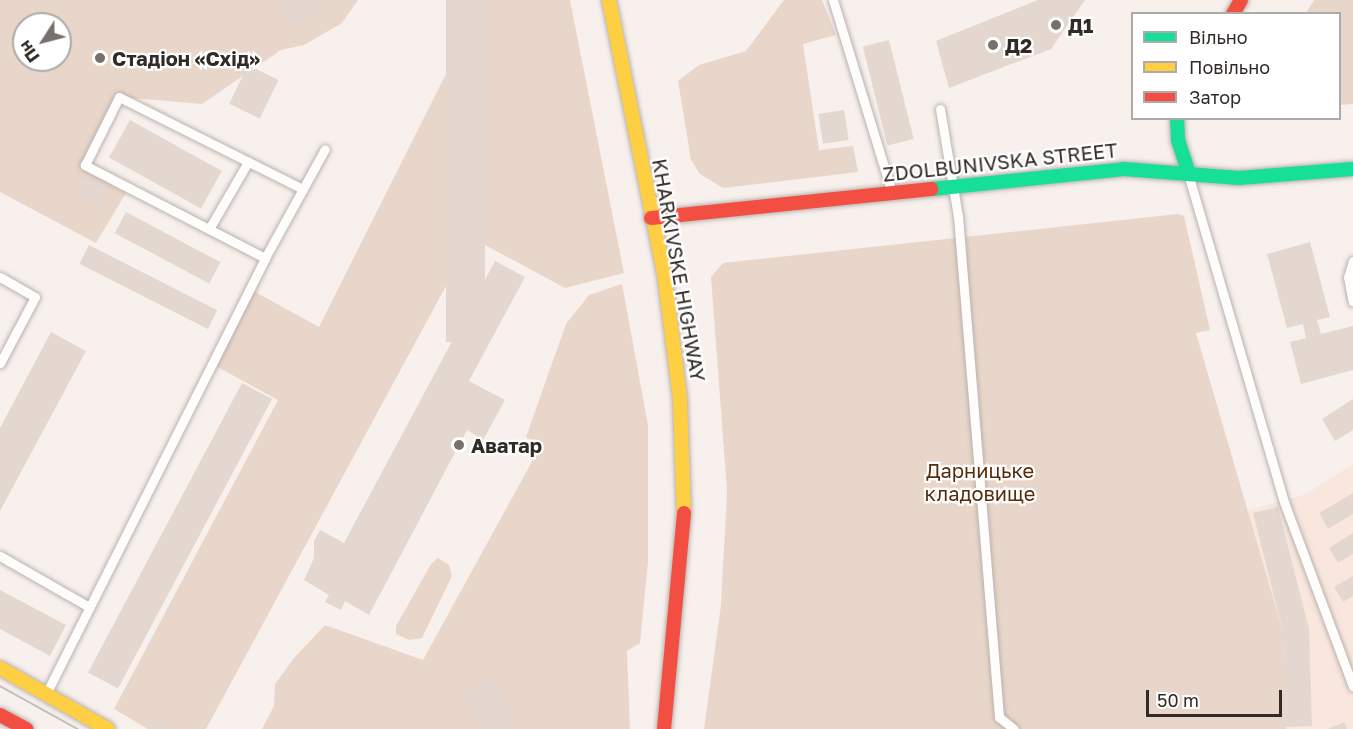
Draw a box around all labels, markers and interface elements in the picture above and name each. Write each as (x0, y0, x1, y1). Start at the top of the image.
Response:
north arrow (12, 12, 72, 72)
legend (1131, 12, 1341, 120)
place label: Д1 (1068, 13, 1093, 37)
marker: Д1 (1049, 18, 1063, 32)
text: Вільно (1189, 26, 1248, 48)
place label: Д2 (1005, 33, 1032, 57)
text: Пн (15, 37, 44, 66)
marker: Д2 (986, 38, 1000, 52)
place label: Стадіон «Схід» (112, 46, 260, 70)
marker: Стадіон «Схід» (93, 51, 107, 65)
text: Повільно (1189, 56, 1270, 78)
text: Затор (1189, 86, 1241, 108)
street label: ZDOLBUNIVSKA STREET (882, 138, 1118, 186)
street label: KHARKIVSKE HIGHWAY (648, 157, 710, 383)
place label: Аватар (471, 433, 542, 457)
marker: Аватар (452, 438, 466, 452)
park label: Дарницьке кладовище (925, 459, 1035, 506)
scale bar (1149, 678, 1286, 716)
text: 50 m (1157, 689, 1199, 711)

